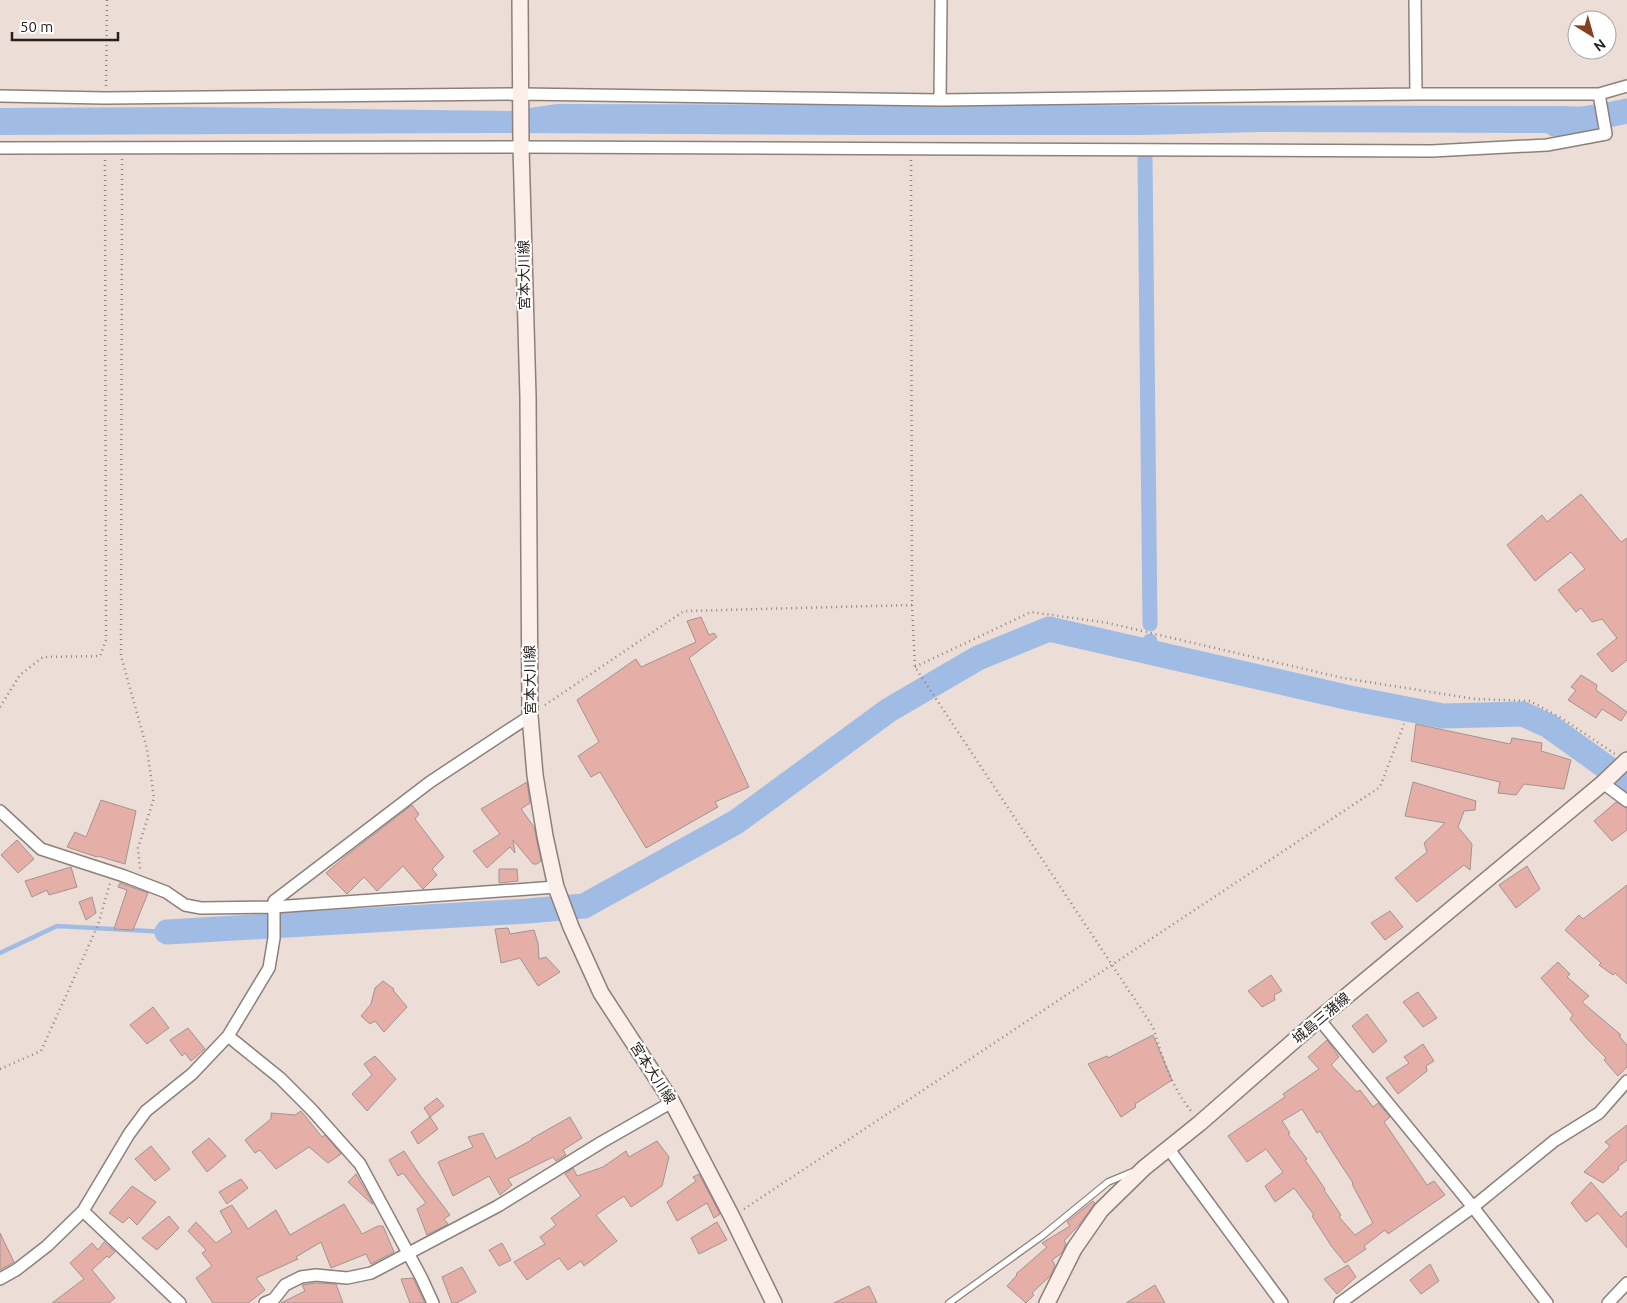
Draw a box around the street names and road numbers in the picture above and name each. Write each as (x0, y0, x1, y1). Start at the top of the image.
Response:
street label: 宮本大川線 (515, 240, 533, 310)
street label: 宮本大川線 (521, 645, 539, 715)
street label: 城島三潴線 (1289, 989, 1353, 1047)
street label: 宮本大川線 (627, 1039, 679, 1107)

